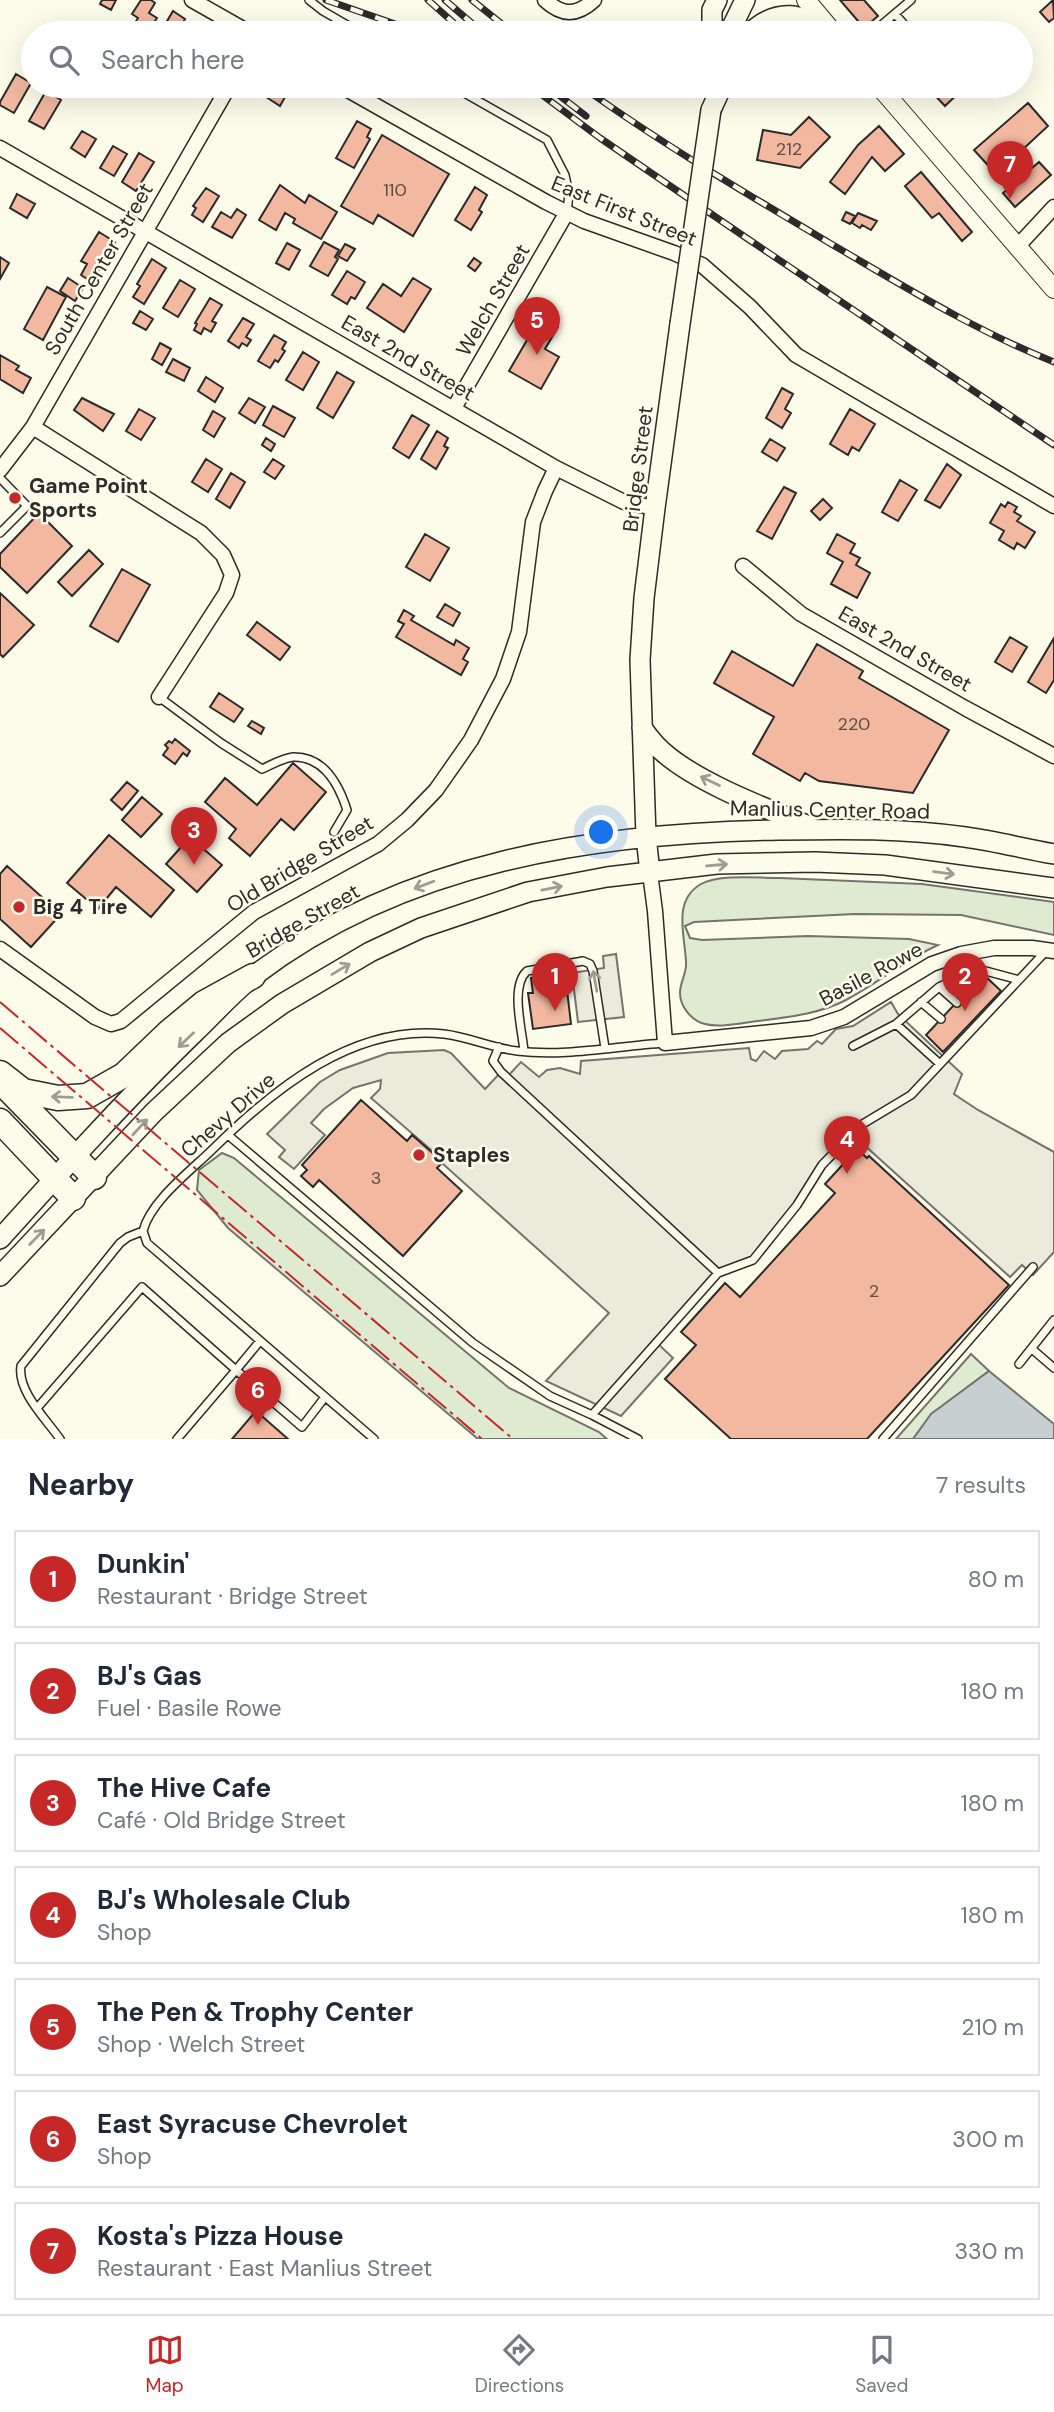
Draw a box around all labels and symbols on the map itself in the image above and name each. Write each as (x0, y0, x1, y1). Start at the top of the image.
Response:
house number: 212 (776, 137, 802, 161)
pin: 7 (987, 141, 1033, 199)
street label: East First Street (547, 169, 701, 253)
street label: South Center Street (38, 178, 160, 360)
house number: 110 (383, 178, 407, 202)
street label: Welch Street (450, 239, 536, 361)
pin: 5 (514, 297, 560, 355)
street label: East 2nd Street (336, 308, 480, 408)
street label: Bridge Street (616, 404, 660, 534)
place label: Game Point Sports (29, 472, 148, 524)
marker: Game Point Sports (7, 490, 23, 506)
street label: East 2nd Street (833, 599, 977, 699)
house number: 220 (838, 712, 870, 736)
one-way arrow (700, 774, 721, 787)
street label: Manlius Center Road (730, 794, 930, 826)
pin: 3 (171, 807, 217, 865)
street label: Old Bridge Street (221, 809, 379, 919)
your location (584, 815, 618, 849)
one-way arrow (705, 858, 728, 871)
one-way arrow (932, 867, 955, 880)
street label: Bridge Street (241, 877, 365, 965)
one-way arrow (413, 880, 435, 893)
one-way arrow (540, 881, 563, 894)
place label: Big 4 Tire (33, 893, 128, 921)
marker: Big 4 Tire (11, 899, 27, 915)
street label: Basile Rowe (814, 935, 928, 1013)
pin: 1 (532, 953, 578, 1011)
pin: 2 (942, 953, 988, 1011)
one-way arrow (330, 962, 350, 976)
one-way arrow (588, 970, 601, 993)
one-way arrow (178, 1032, 195, 1049)
street label: Chevy Drive (175, 1066, 281, 1164)
one-way arrow (51, 1090, 74, 1103)
pin: 4 (824, 1116, 870, 1174)
one-way arrow (132, 1119, 149, 1136)
place label: Staples (433, 1141, 510, 1169)
marker: Staples (411, 1147, 427, 1163)
house number: 3 (371, 1166, 381, 1190)
one-way arrow (29, 1229, 46, 1246)
house number: 2 (869, 1279, 879, 1303)
pin: 6 (235, 1367, 281, 1425)

